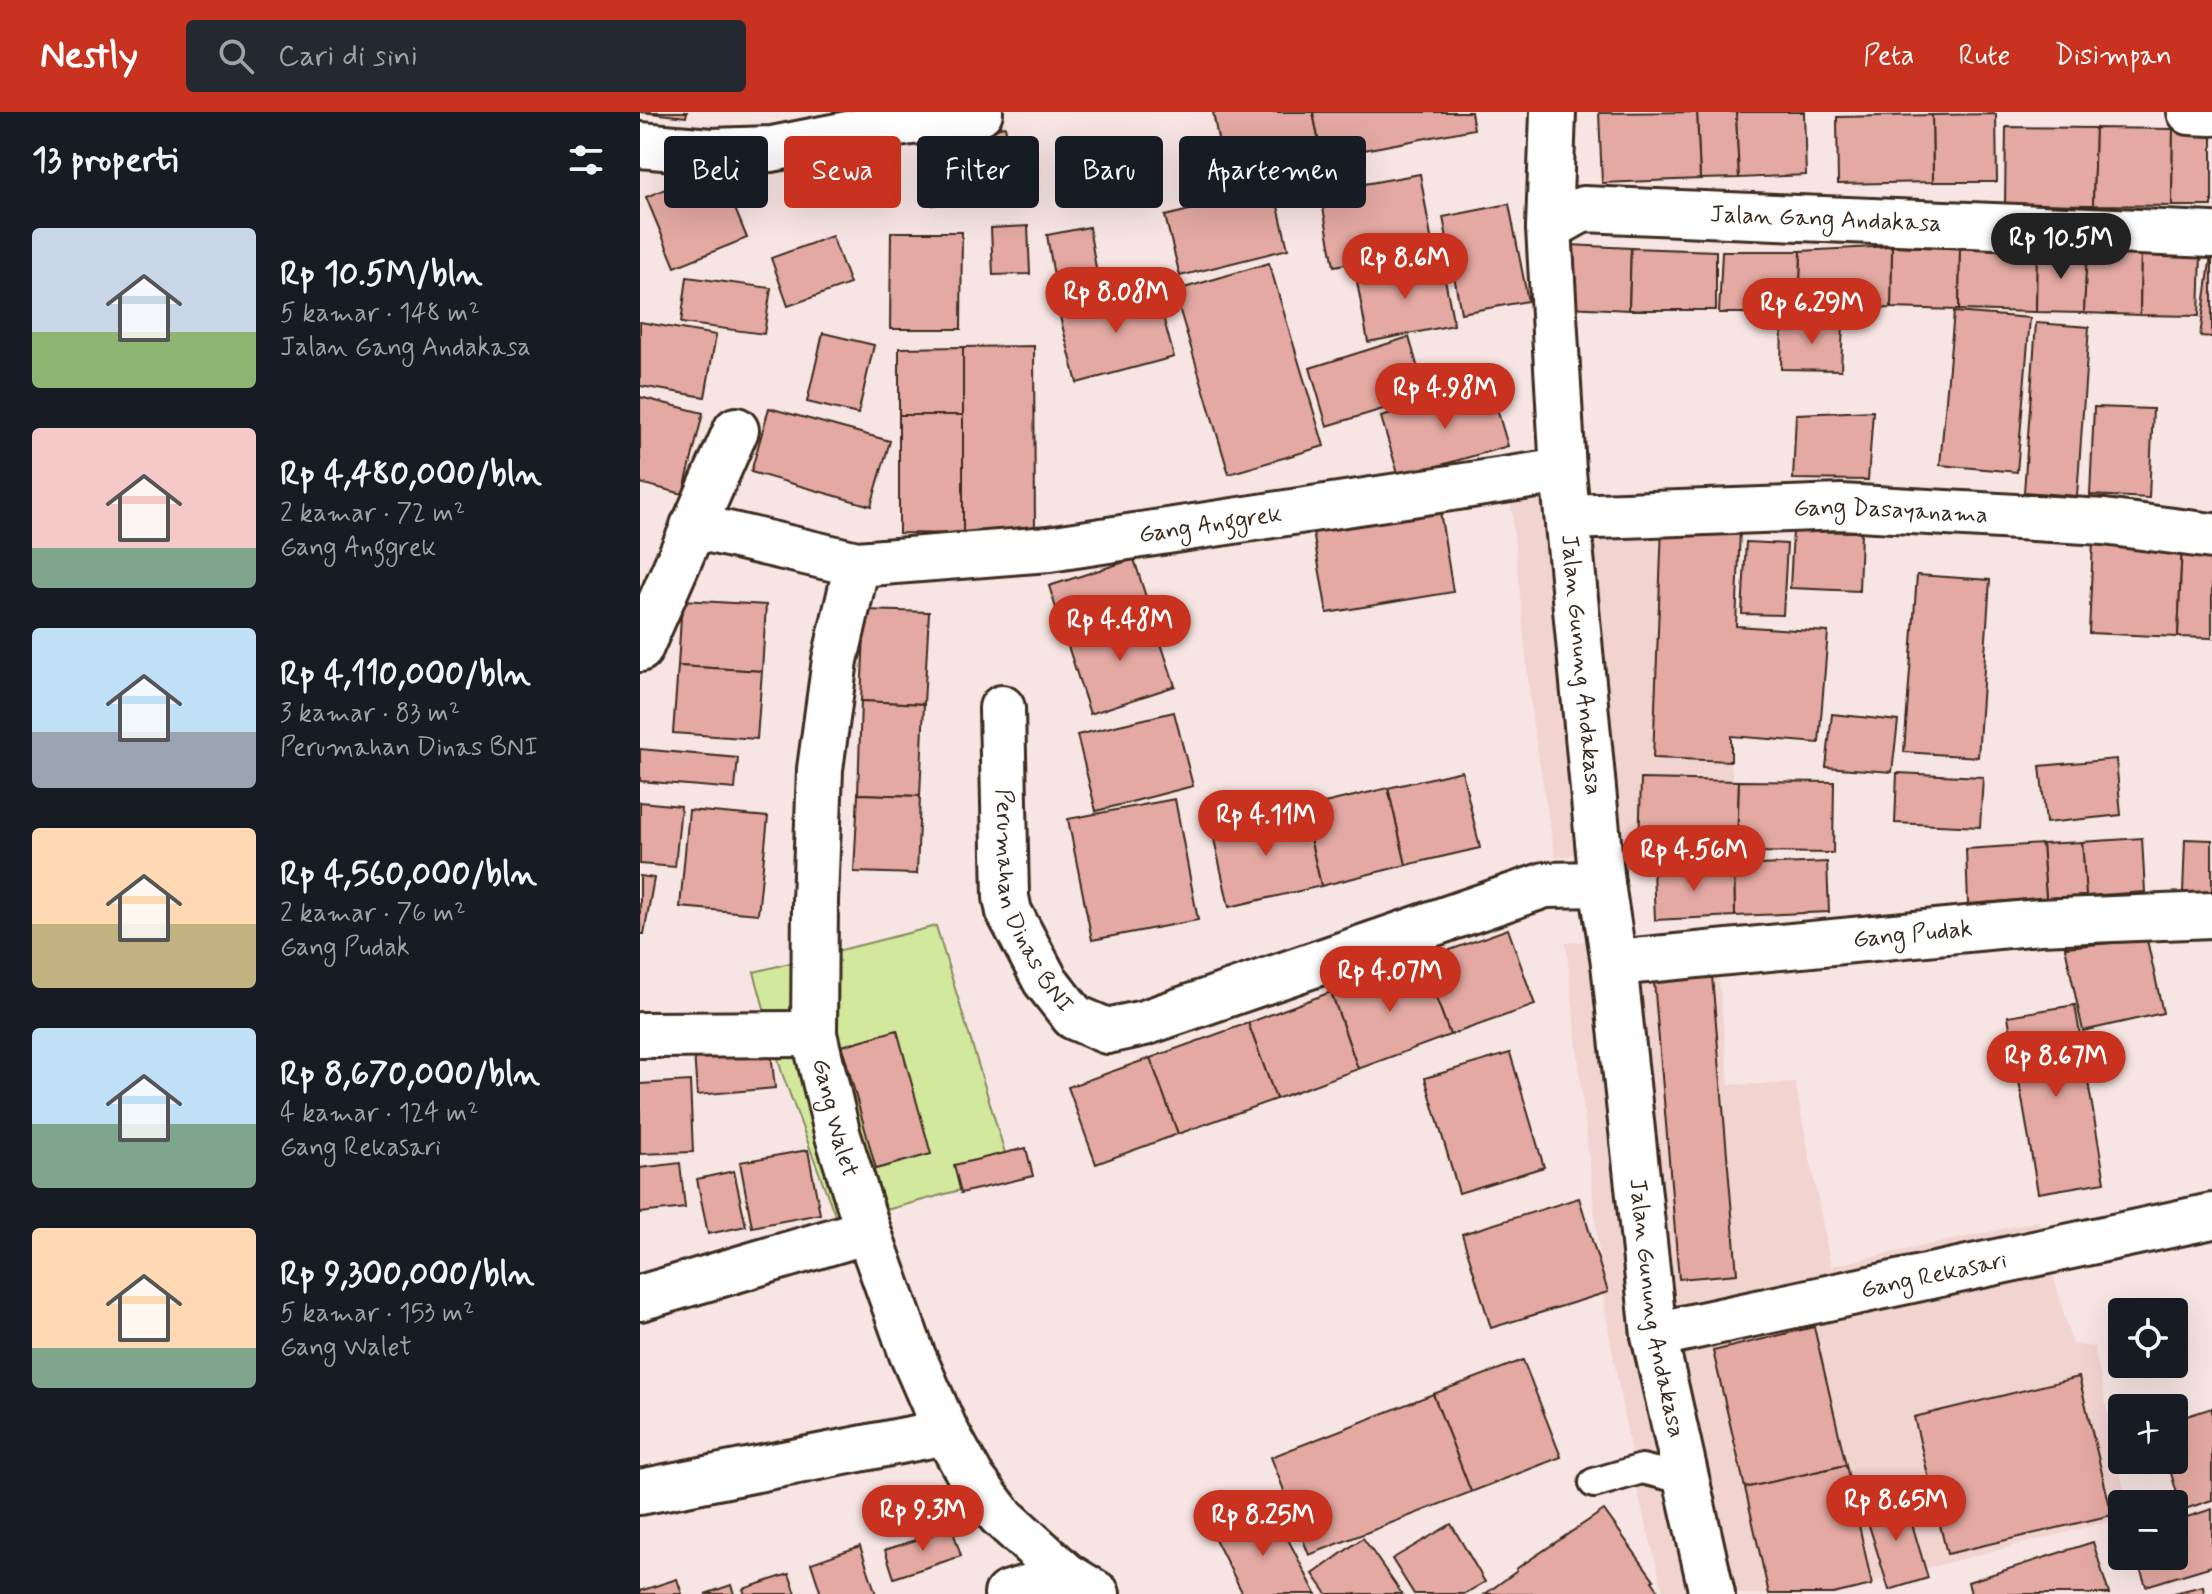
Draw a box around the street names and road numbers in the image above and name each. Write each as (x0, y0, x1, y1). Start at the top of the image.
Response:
street label: Jalan Gang Andakasa (1709, 199, 1942, 239)
street label: Gang Dasayanama (1793, 491, 1989, 531)
street label: Gang Anggrek (1137, 498, 1284, 551)
street label: Jalan Gunung Andakasa (1554, 533, 1609, 797)
street label: Perumahan Dinas BNI (988, 789, 1081, 1019)
street label: Gang Pudak (1851, 913, 1974, 955)
street label: Gang Walet (805, 1055, 866, 1181)
street label: Jalan Gunung Andakasa (1622, 1177, 1692, 1440)
street label: Gang Rekasari (1858, 1245, 2010, 1306)

